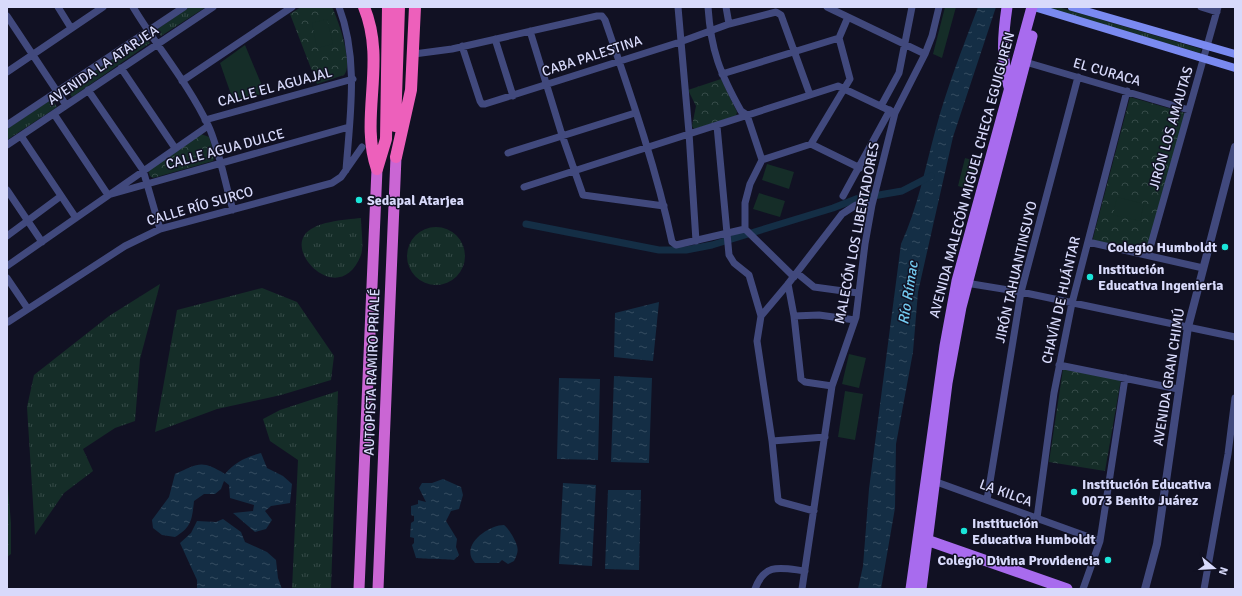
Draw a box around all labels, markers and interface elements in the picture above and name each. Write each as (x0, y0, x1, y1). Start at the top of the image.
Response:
street label: AVENIDA LA ATARJEA (44, 21, 162, 108)
street label: AVENIDA MALECÓN MIGUEL CHECA EGUIGUREN (926, 30, 1018, 320)
street label: CABA PALESTINA (540, 32, 645, 80)
street label: EL CURACA (1071, 54, 1143, 90)
street label: CALLE EL AGUAJAL (216, 64, 334, 110)
street label: JIRÓN LOS AMAUTAS (1145, 64, 1197, 192)
street label: CALLE AGUA DULCE (164, 125, 286, 173)
street label: MALECÓN LOS LIBERTADORES (831, 140, 883, 325)
street label: CALLE RÍO SURCO (145, 183, 255, 229)
place label: Sedapal Atarjea (367, 192, 464, 209)
marker: Sedapal Atarjea (354, 195, 364, 205)
street label: JIRÓN TAHUANTINSUYO (991, 199, 1041, 345)
street label: CHAVÍN DE HUÁNTAR (1038, 235, 1084, 365)
place label: Colegio Humboldt (1107, 239, 1218, 256)
marker: Colegio Humboldt (1220, 242, 1230, 252)
water label: Río Rímac (894, 259, 922, 326)
place label: Institución Educativa Ingenieria (1098, 261, 1224, 294)
marker: Institución Educativa Ingenieria (1085, 272, 1095, 282)
street label: AUTOPISTA RAMIRO PRIALÉ (361, 288, 383, 456)
street label: AVENIDA GRAN CHIMÚ (1150, 307, 1188, 447)
street label: LA KILCA (977, 476, 1035, 511)
place label: Institución Educativa 0073 Benito Juárez (1082, 476, 1212, 509)
marker: Institución Educativa 0073 Benito Juárez (1069, 487, 1079, 497)
place label: Institución Educativa Humboldt (972, 515, 1096, 548)
marker: Institución Educativa Humboldt (959, 526, 969, 536)
north arrow (1194, 548, 1234, 588)
place label: Colegio Divina Providencia (938, 552, 1100, 569)
marker: Colegio Divina Providencia (1103, 555, 1113, 565)
text: N (1216, 565, 1230, 577)

